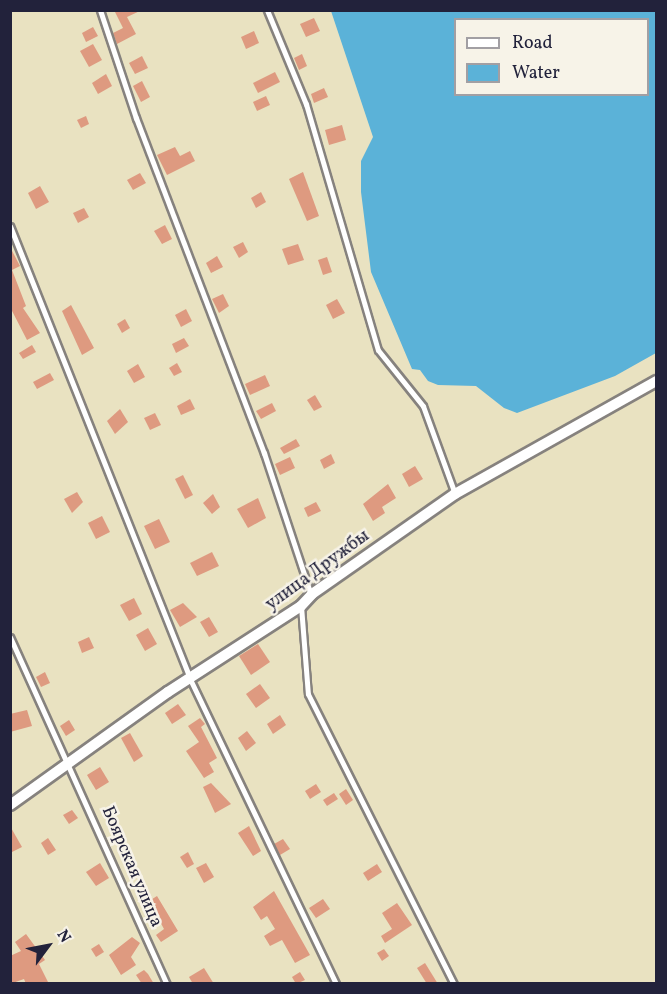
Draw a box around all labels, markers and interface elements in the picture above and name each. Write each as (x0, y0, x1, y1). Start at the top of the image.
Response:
legend (454, 18, 649, 96)
text: Road (512, 31, 553, 56)
text: Water (512, 61, 560, 86)
street label: улица Дружбы (262, 526, 374, 616)
street label: Боярская улица (96, 803, 166, 931)
north arrow (18, 916, 78, 976)
text: N (51, 926, 76, 947)

